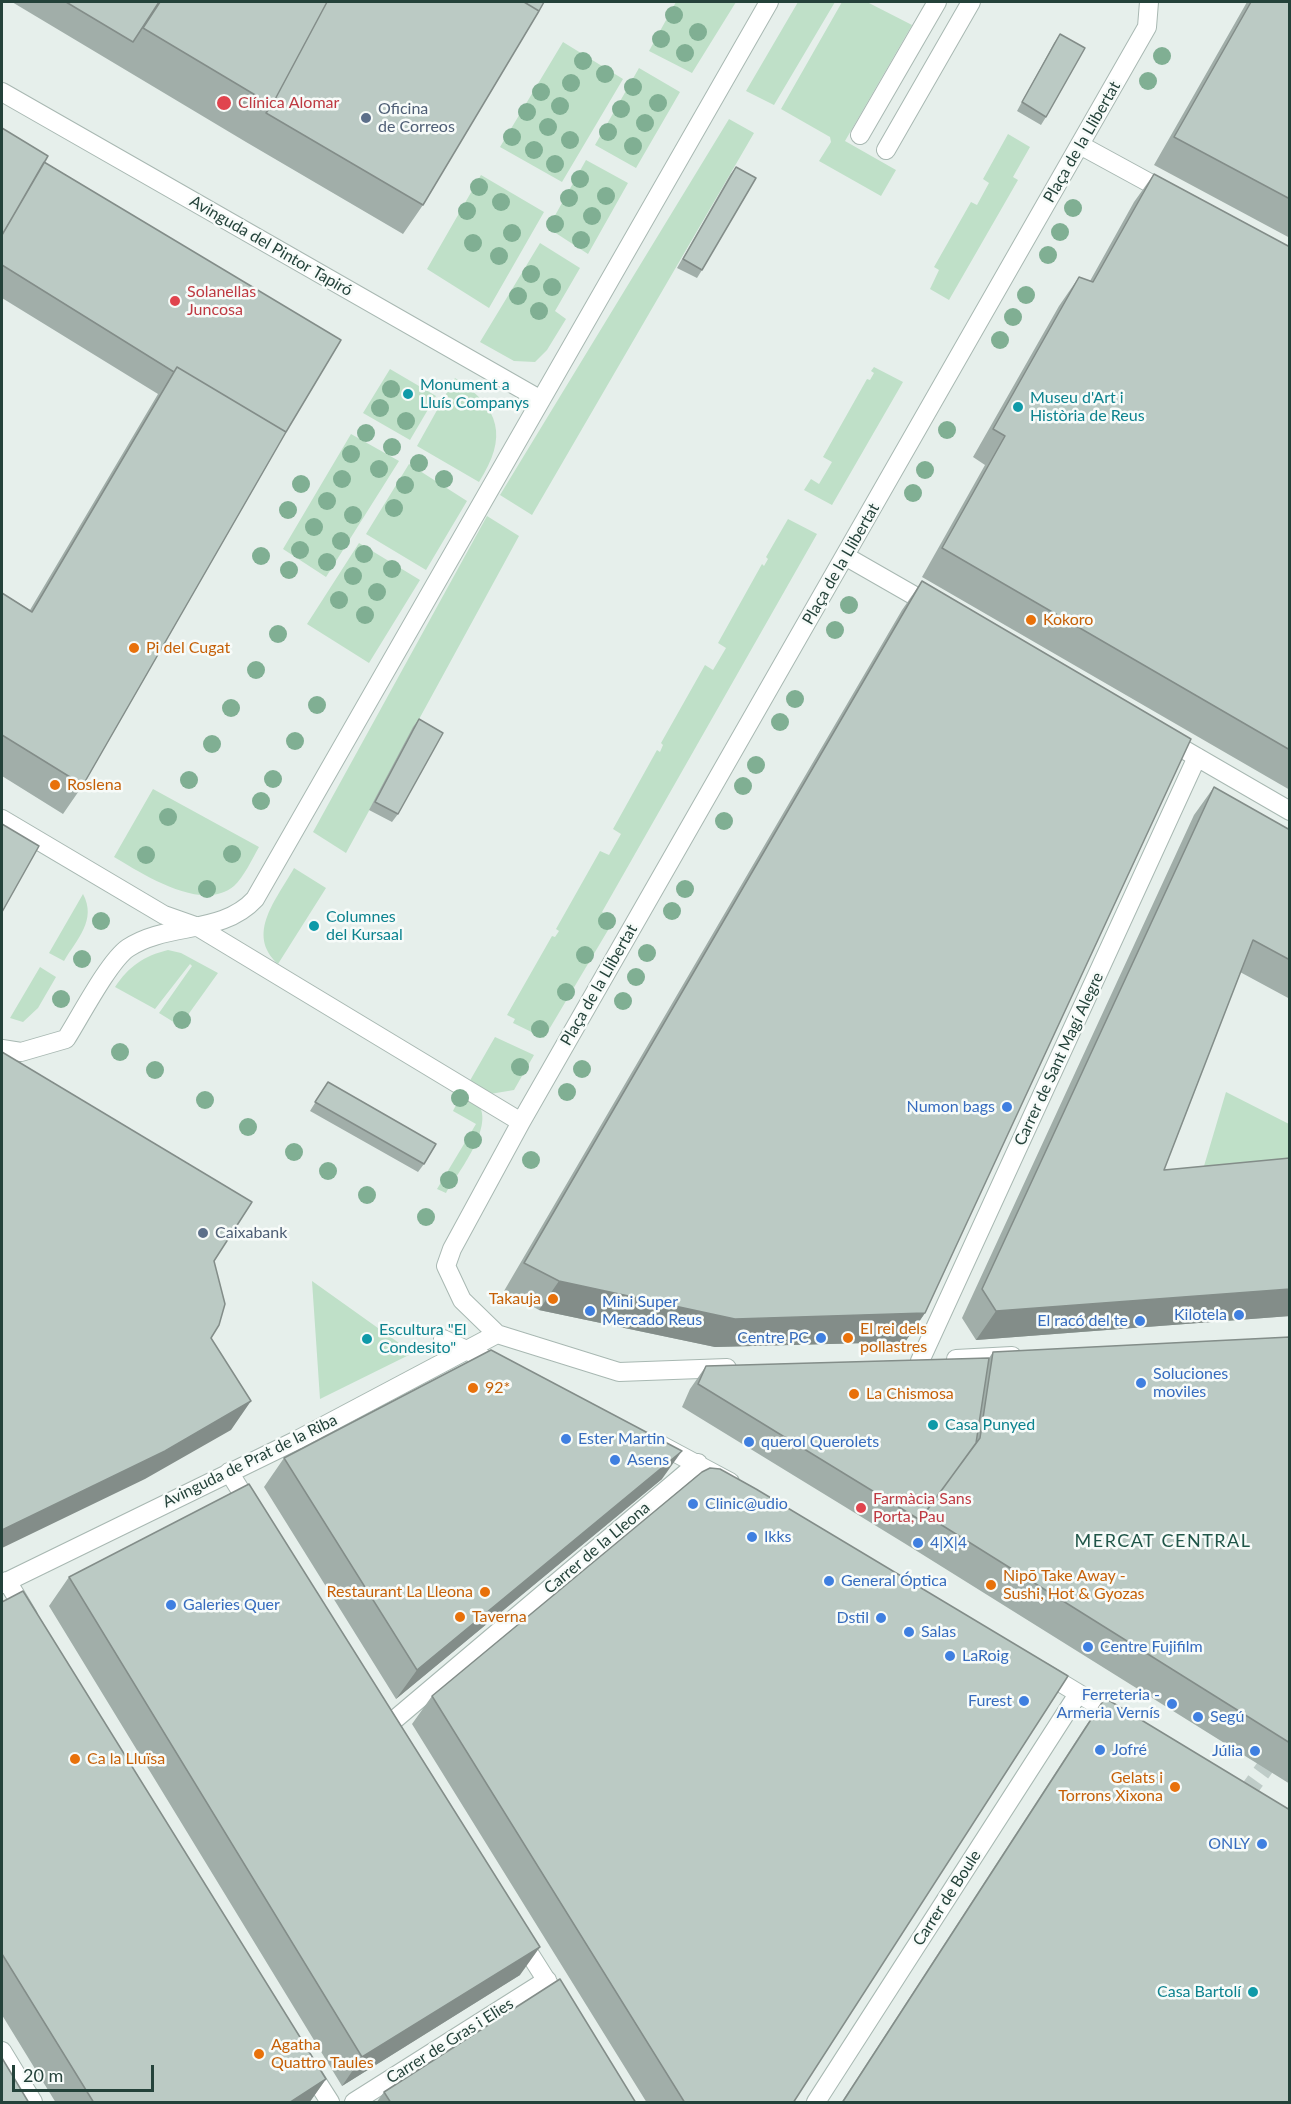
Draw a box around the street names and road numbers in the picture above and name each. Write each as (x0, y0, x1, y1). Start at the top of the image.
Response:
street label: Plaça de la Llibertat (1040, 78, 1124, 206)
street label: Avinguda del Pintor Tapiró (186, 192, 356, 300)
street label: Plaça de la Llibertat (799, 500, 883, 628)
street label: Plaça de la Llibertat (557, 921, 641, 1049)
street label: Carrer de Sant Magí Alegre (1010, 969, 1108, 1149)
street label: Avinguda de Prat de la Riba (160, 1410, 340, 1512)
street label: Carrer de la Lleona (540, 1498, 654, 1598)
street label: Carrer de Boule (909, 1847, 985, 1949)
street label: Carrer de Gras i Elies (383, 1994, 517, 2088)

